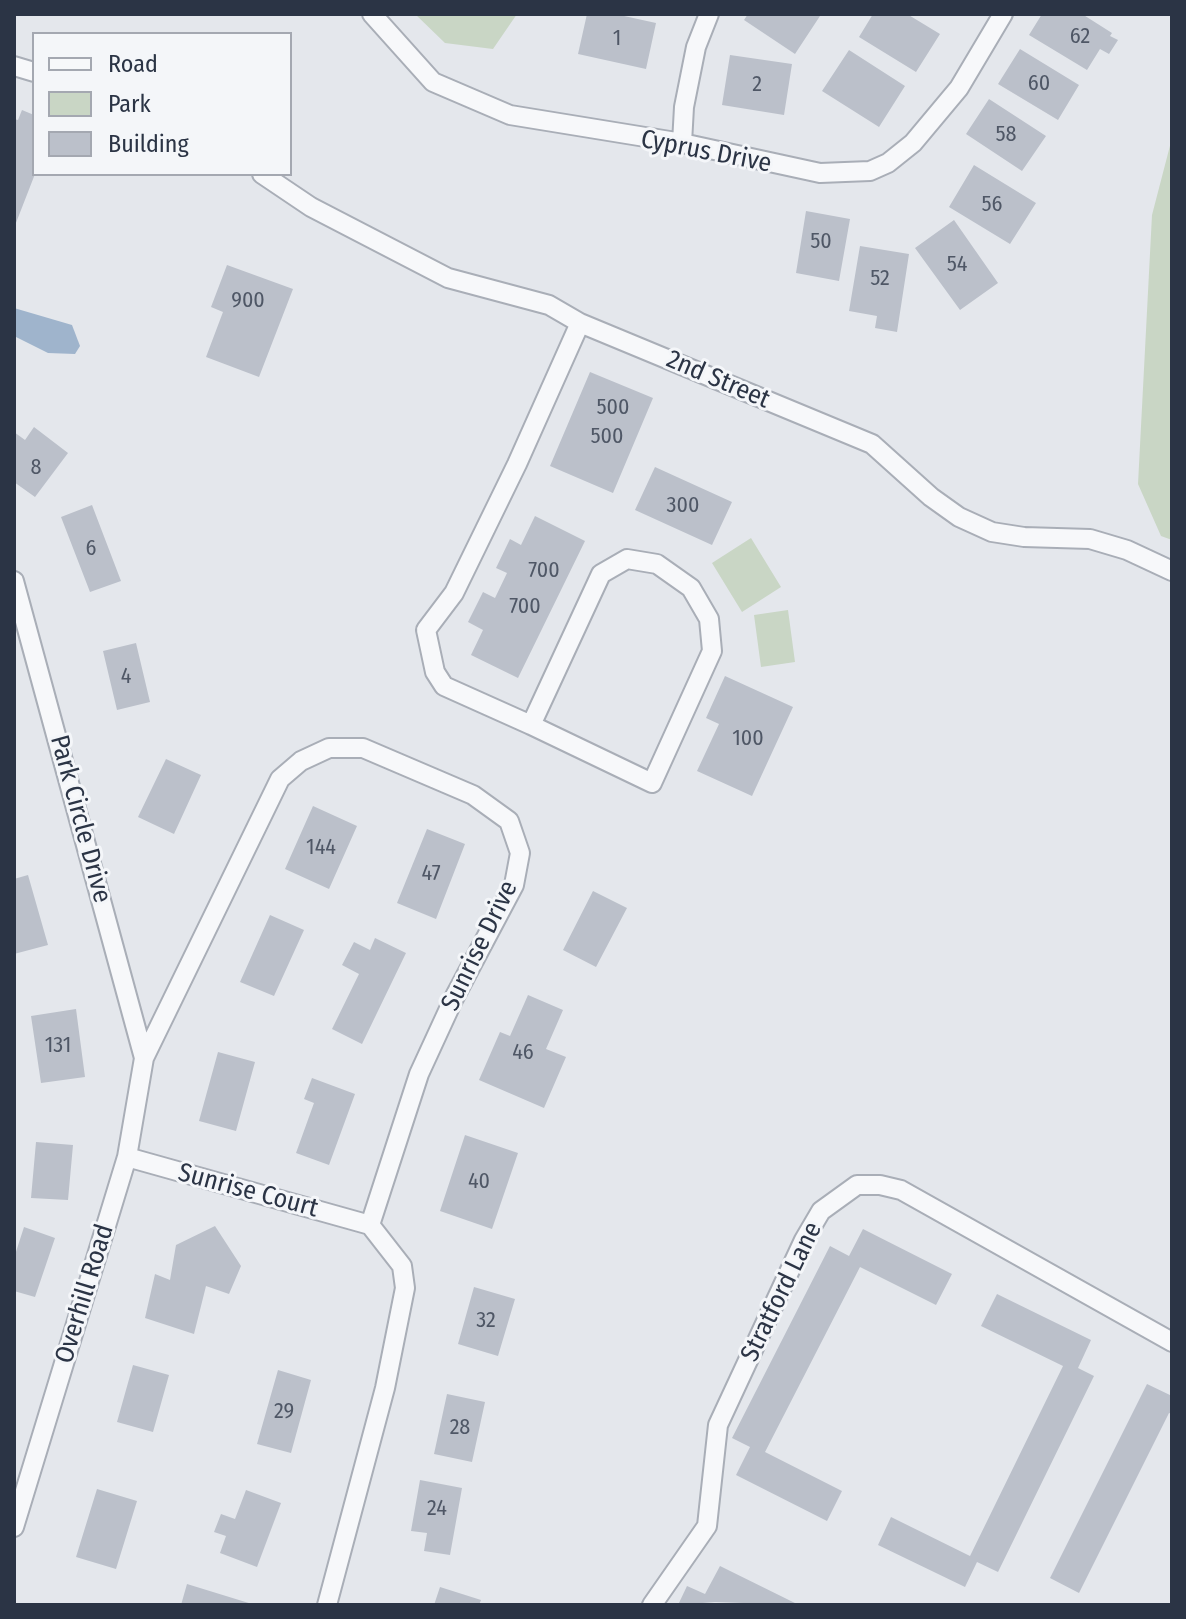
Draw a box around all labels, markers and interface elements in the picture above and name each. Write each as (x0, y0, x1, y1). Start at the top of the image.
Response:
house number: 62 (1070, 24, 1090, 50)
house number: 1 (613, 26, 621, 52)
legend (32, 32, 292, 176)
text: Road (108, 50, 158, 78)
house number: 60 (1028, 71, 1050, 97)
house number: 2 (752, 72, 762, 98)
text: Park (108, 90, 151, 118)
house number: 58 (995, 122, 1017, 148)
street label: Cyprus Drive (638, 124, 774, 180)
text: Building (108, 130, 189, 158)
house number: 56 (981, 192, 1003, 218)
house number: 50 (810, 229, 832, 255)
house number: 54 (947, 252, 967, 278)
house number: 52 (870, 266, 890, 292)
house number: 900 (231, 288, 265, 314)
street label: 2nd Street (662, 344, 774, 416)
house number: 500 (596, 395, 630, 421)
house number: 500 (590, 424, 624, 450)
house number: 8 (31, 455, 41, 481)
house number: 300 (667, 493, 699, 519)
house number: 6 (86, 536, 96, 562)
house number: 700 (528, 558, 560, 584)
house number: 700 (509, 594, 541, 620)
house number: 4 (121, 664, 131, 690)
house number: 100 (732, 726, 764, 752)
street label: Park Circle Drive (43, 732, 117, 906)
house number: 144 (306, 835, 336, 861)
house number: 47 (421, 861, 441, 887)
street label: Sunrise Drive (435, 876, 525, 1016)
house number: 131 (45, 1033, 71, 1059)
house number: 46 (512, 1040, 534, 1066)
street label: Sunrise Court (175, 1157, 321, 1225)
house number: 40 (468, 1169, 490, 1195)
street label: Stratford Lane (735, 1217, 829, 1367)
street label: Overhill Road (49, 1221, 121, 1367)
house number: 32 (476, 1308, 496, 1334)
house number: 29 (274, 1399, 294, 1425)
house number: 28 (450, 1415, 470, 1441)
house number: 24 (427, 1496, 447, 1522)

